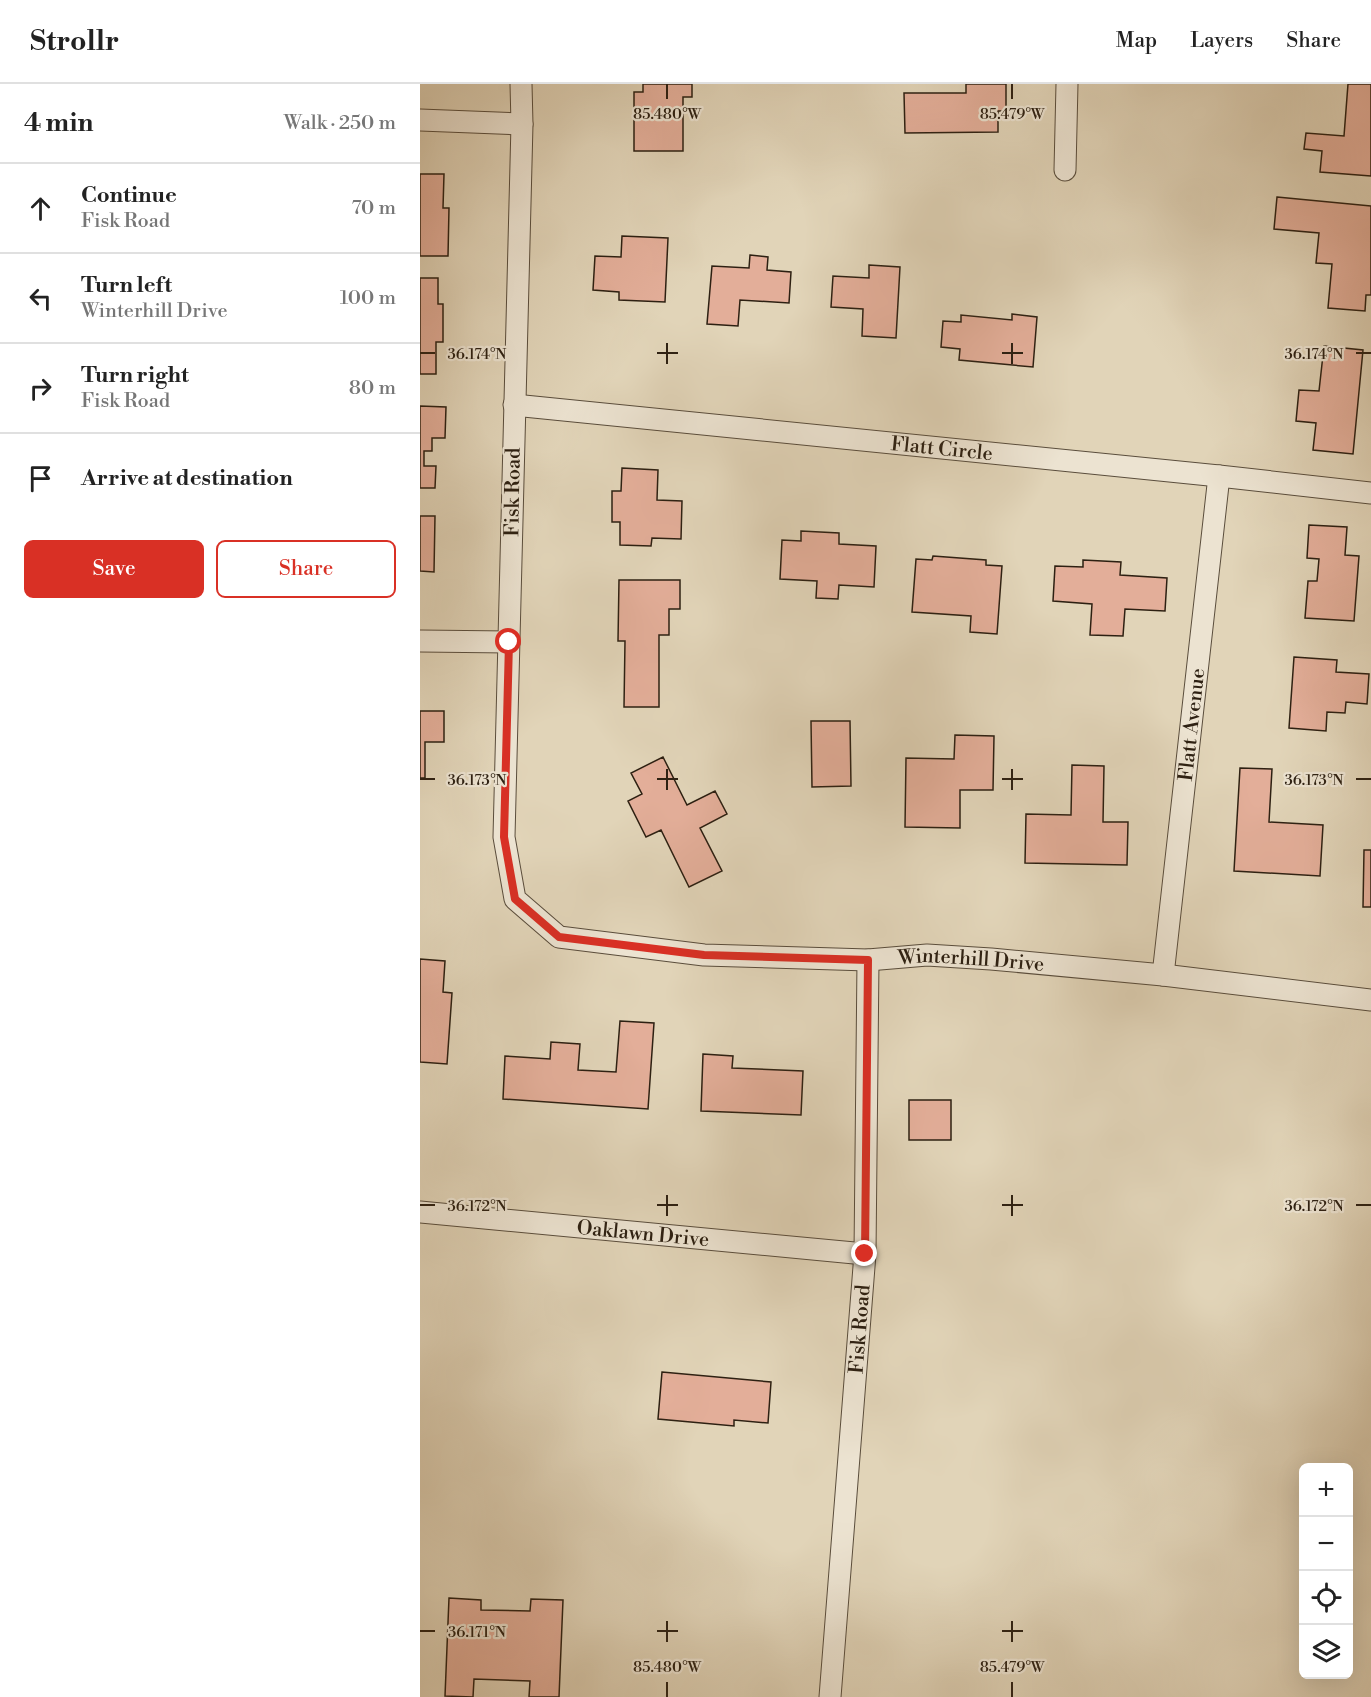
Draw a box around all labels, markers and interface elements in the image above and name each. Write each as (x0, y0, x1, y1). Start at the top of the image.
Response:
text: Strollr (30, 24, 119, 59)
text: Map (1116, 28, 1157, 54)
text: Layers (1190, 28, 1253, 54)
text: Share (1286, 28, 1341, 54)
text: 85.480°W (633, 105, 701, 124)
text: 85.479°W (980, 105, 1045, 124)
text: 4 min (24, 107, 94, 139)
text: Walk · 250 m (284, 111, 396, 136)
text: Continue (81, 182, 177, 209)
icon: ahead (24, 192, 57, 225)
text: 70 m (352, 196, 396, 221)
text: Fisk Road (81, 209, 170, 234)
text: Turn left (81, 272, 172, 299)
icon: left (24, 282, 57, 315)
text: 100 m (340, 286, 396, 311)
text: Winterhill Drive (81, 299, 228, 324)
text: 36.174°N (448, 345, 506, 364)
text: 36.174°N (1285, 345, 1343, 364)
text: Turn right (81, 362, 189, 389)
icon: right (24, 372, 57, 405)
text: 80 m (349, 376, 396, 401)
text: Fisk Road (81, 389, 170, 414)
street label: Flatt Circle (890, 432, 994, 467)
street label: Fisk Road (500, 447, 527, 537)
icon: arrive (24, 462, 57, 495)
text: Arrive at destination (81, 465, 293, 492)
button: Save (24, 540, 204, 598)
button: Share (216, 540, 396, 598)
route start (495, 628, 521, 654)
street label: Flatt Avenue (1174, 667, 1211, 783)
text: 36.173°N (447, 771, 507, 790)
text: 36.173°N (1284, 771, 1344, 790)
street label: Winterhill Drive (896, 944, 1045, 978)
text: 36.172°N (447, 1197, 507, 1216)
text: 36.172°N (1284, 1197, 1344, 1216)
street label: Oaklawn Drive (576, 1216, 710, 1253)
route end (851, 1240, 877, 1266)
street label: Fisk Road (845, 1283, 877, 1375)
map controls (1299, 1463, 1353, 1679)
button: + (1299, 1463, 1353, 1517)
button: − (1299, 1517, 1353, 1571)
button: locate (1299, 1571, 1353, 1625)
text: 36.171°N (448, 1623, 506, 1642)
button: layers (1299, 1625, 1353, 1679)
text: 85.480°W (633, 1658, 701, 1677)
text: 85.479°W (980, 1658, 1045, 1677)

